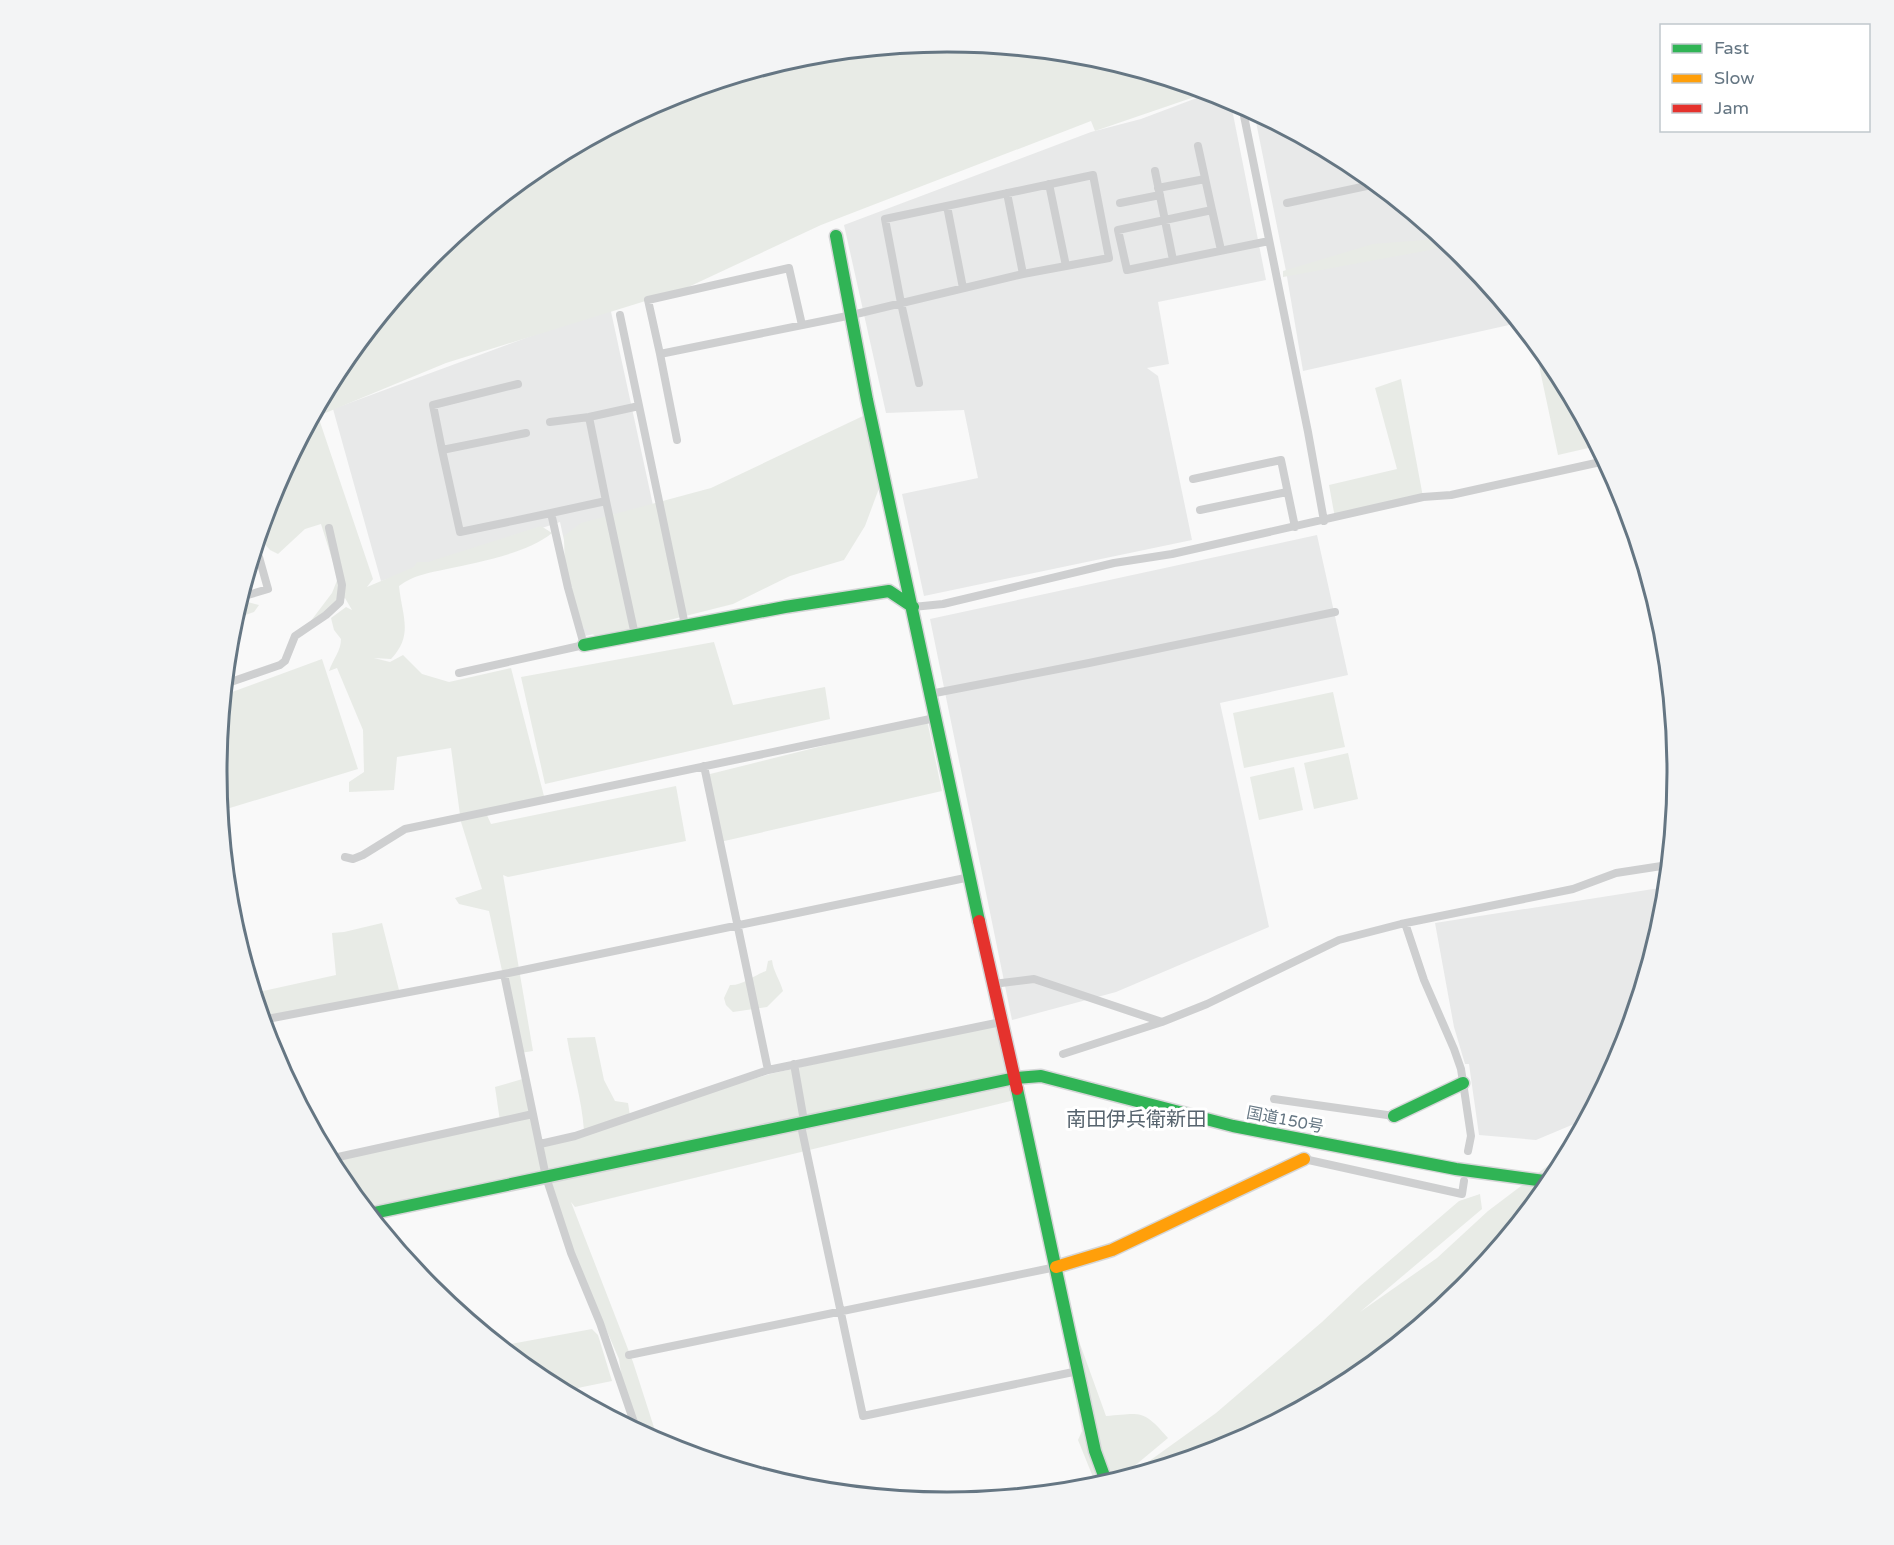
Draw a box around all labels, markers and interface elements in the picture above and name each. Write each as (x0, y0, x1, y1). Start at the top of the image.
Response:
legend (1660, 24, 1870, 132)
text: Fast (1714, 37, 1749, 59)
text: Slow (1714, 67, 1755, 89)
text: Jam (1714, 97, 1749, 119)
street label: 国道150号 (1245, 1103, 1325, 1137)
district label: 南田伊兵衛新田 (1066, 1108, 1206, 1132)

